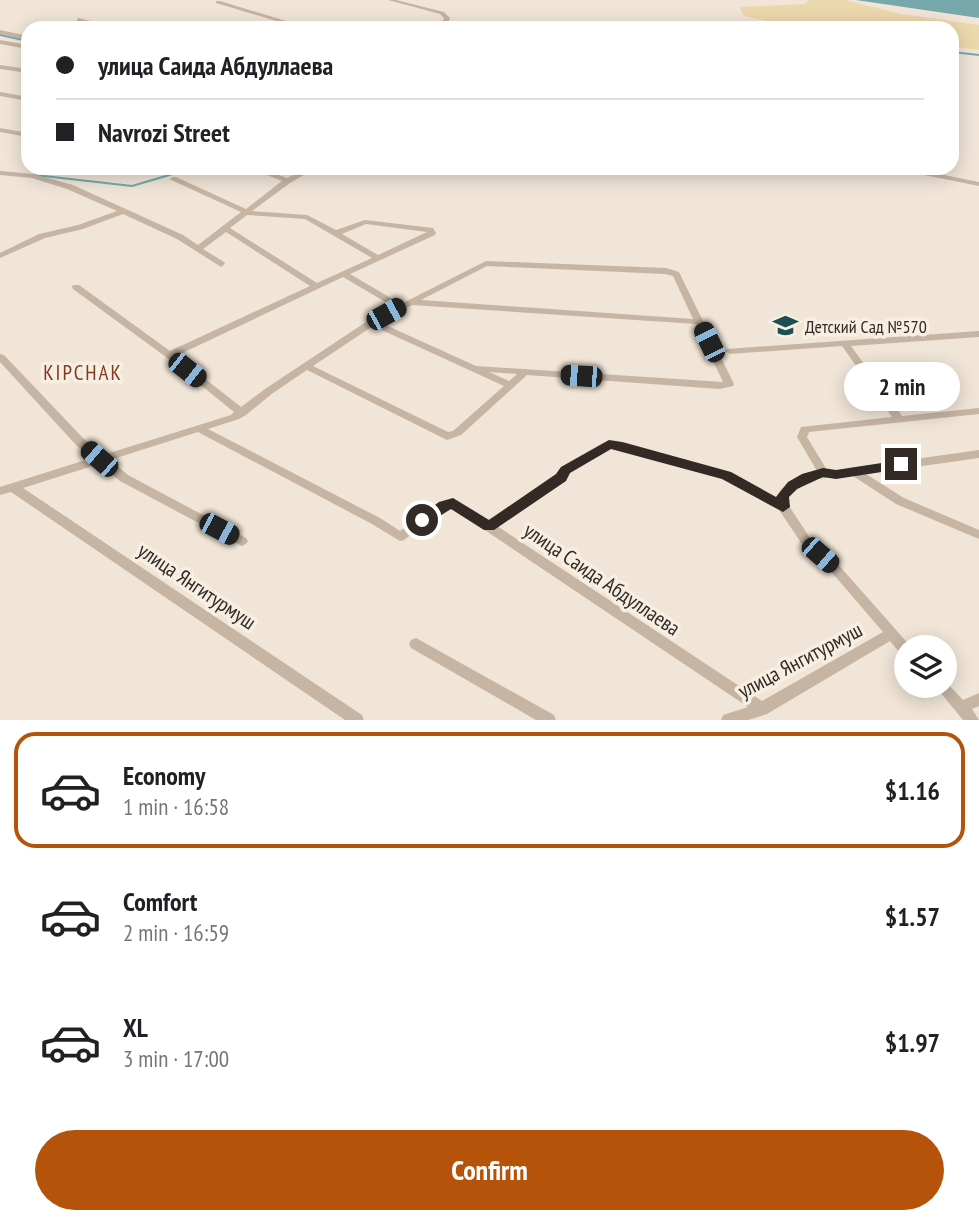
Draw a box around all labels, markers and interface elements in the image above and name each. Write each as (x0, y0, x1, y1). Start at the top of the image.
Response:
text: улица Саида Абдуллаева (98, 49, 333, 82)
text: Navrozi Street (98, 116, 230, 149)
car (363, 295, 410, 333)
school or university icon: Детский Сад №570 (771, 312, 799, 340)
place label: Детский Сад №570 (805, 315, 927, 338)
car (691, 319, 728, 365)
car (164, 349, 211, 391)
district label: KIPCHAK (43, 359, 123, 386)
callout: 2 min (843, 363, 959, 412)
car (560, 364, 603, 388)
text: 2 min (879, 372, 925, 401)
car (77, 437, 122, 481)
route end (885, 448, 917, 480)
route start (406, 504, 438, 536)
car (196, 510, 243, 548)
street label: улица Саида Абдуллаева (519, 517, 685, 641)
car (798, 533, 843, 577)
street label: улица Янгитурмуш (133, 537, 261, 635)
street label: улица Янгитурмуш (733, 616, 867, 704)
map controls (894, 635, 957, 698)
button: layers (894, 635, 957, 698)
icon: car (39, 759, 102, 822)
text: Economy (123, 759, 205, 792)
text: $1.16 (885, 774, 940, 807)
text: 1 min · 16:58 (123, 792, 229, 821)
icon: car (39, 885, 102, 948)
text: Comfort (123, 885, 197, 918)
text: $1.57 (885, 900, 940, 933)
text: 2 min · 16:59 (123, 918, 229, 947)
icon: car (39, 1011, 102, 1074)
text: XL (123, 1011, 148, 1044)
text: $1.97 (885, 1026, 940, 1059)
text: 3 min · 17:00 (123, 1044, 229, 1073)
button: Confirm (35, 1130, 944, 1210)

